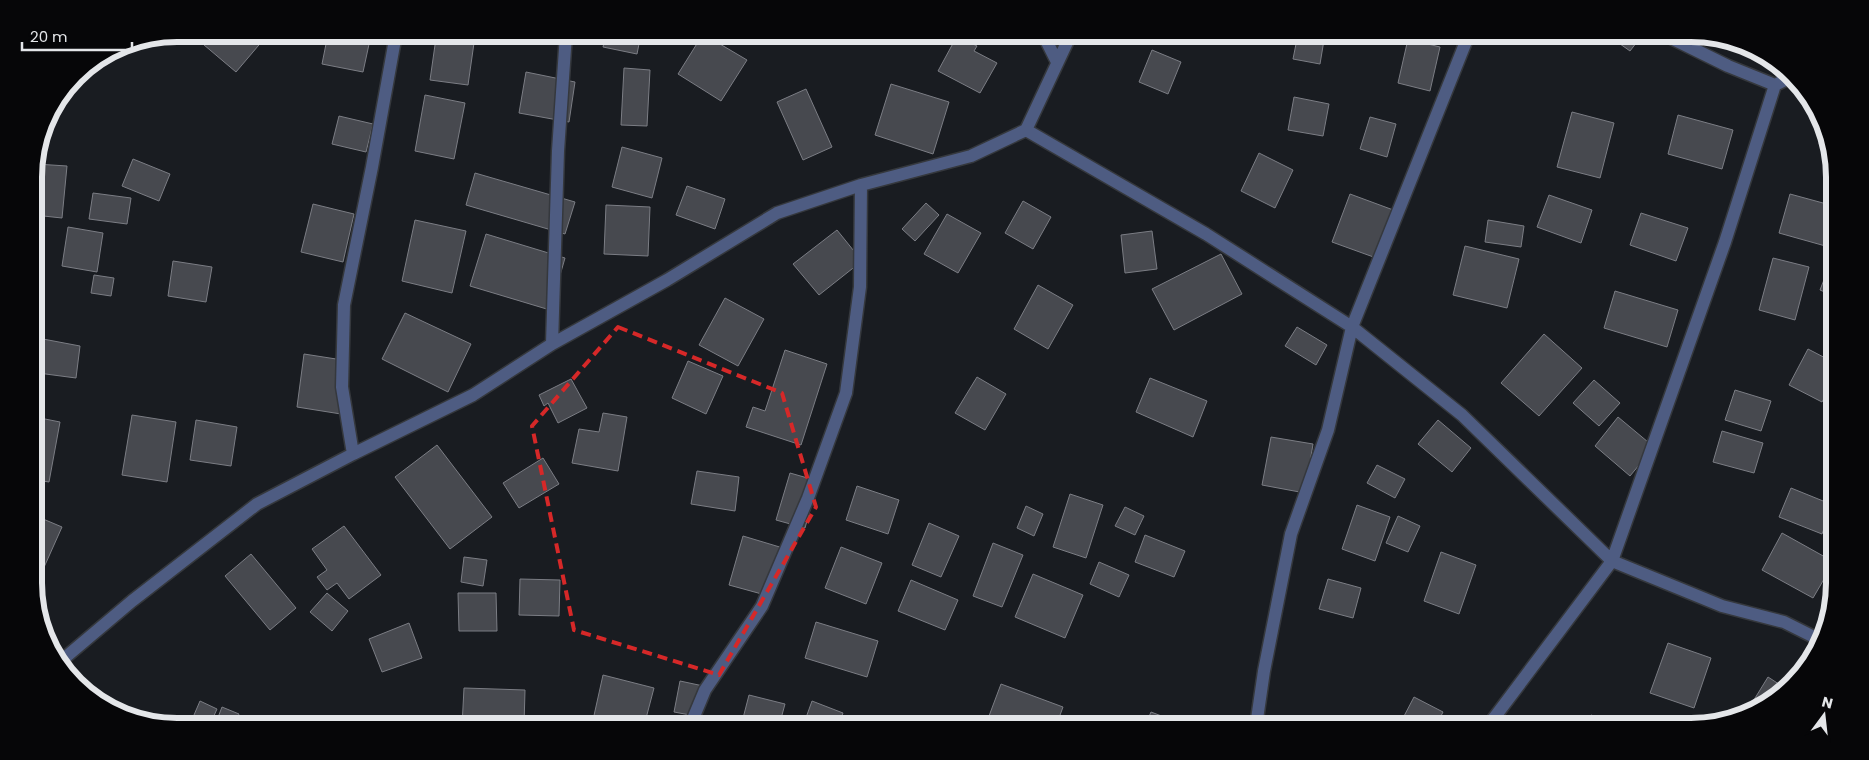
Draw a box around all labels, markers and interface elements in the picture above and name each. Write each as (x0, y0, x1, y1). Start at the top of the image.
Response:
scale bar (22, 20, 132, 52)
text: 20 m (30, 26, 68, 47)
north arrow (1799, 690, 1849, 740)
text: N (1820, 691, 1835, 713)

